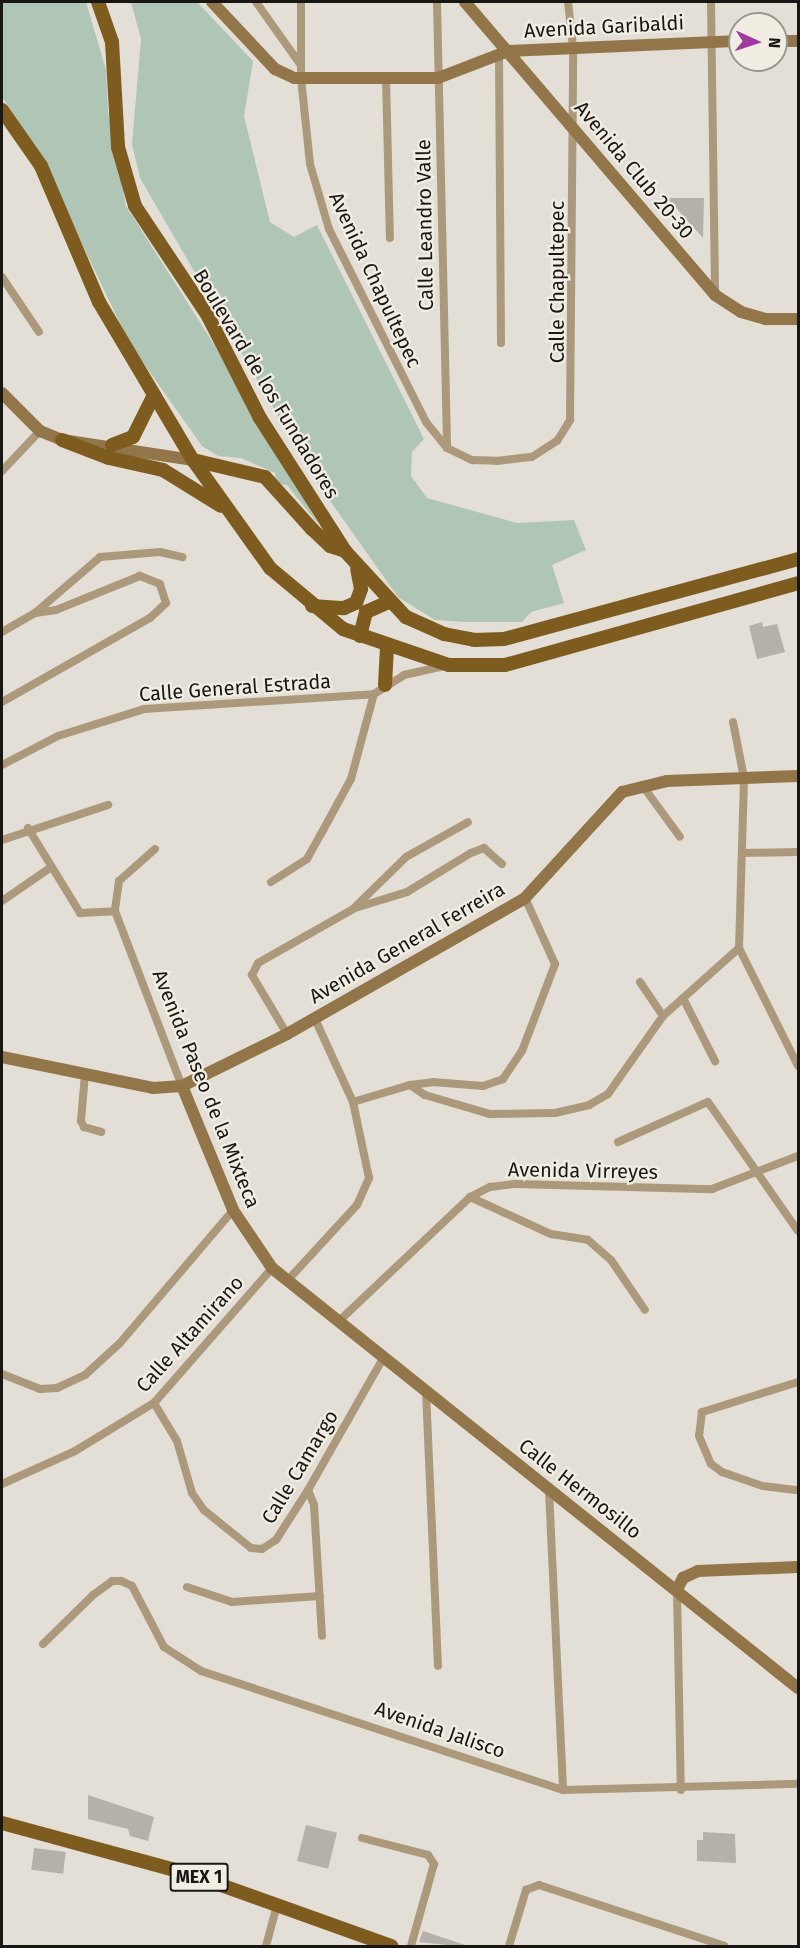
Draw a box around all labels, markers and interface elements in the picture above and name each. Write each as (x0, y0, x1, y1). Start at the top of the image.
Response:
street label: Avenida Garibaldi (523, 11, 685, 43)
north arrow (728, 12, 788, 72)
text: N (765, 37, 784, 49)
street label: Avenida Club 20-30 (569, 96, 699, 244)
street label: Calle Leandro Valle (412, 139, 438, 311)
street label: Avenida Chapultepec (324, 188, 426, 372)
street label: Calle Chapultepec (545, 201, 569, 363)
street label: Boulevard de los Fundadores (188, 265, 344, 503)
street label: Calle General Estrada (138, 669, 332, 707)
street label: Avenida General Ferreira (305, 877, 509, 1009)
street label: Avenida Paseo de la Mixteca (147, 966, 265, 1212)
street label: Avenida Virreyes (508, 1158, 658, 1184)
street label: Calle Altamirano (131, 1271, 249, 1397)
street label: Calle Camargo (257, 1406, 343, 1528)
street label: Calle Hermosillo (514, 1434, 646, 1544)
street label: Avenida Jalisco (372, 1697, 508, 1763)
road number: MEX 1 (169, 1862, 229, 1892)

